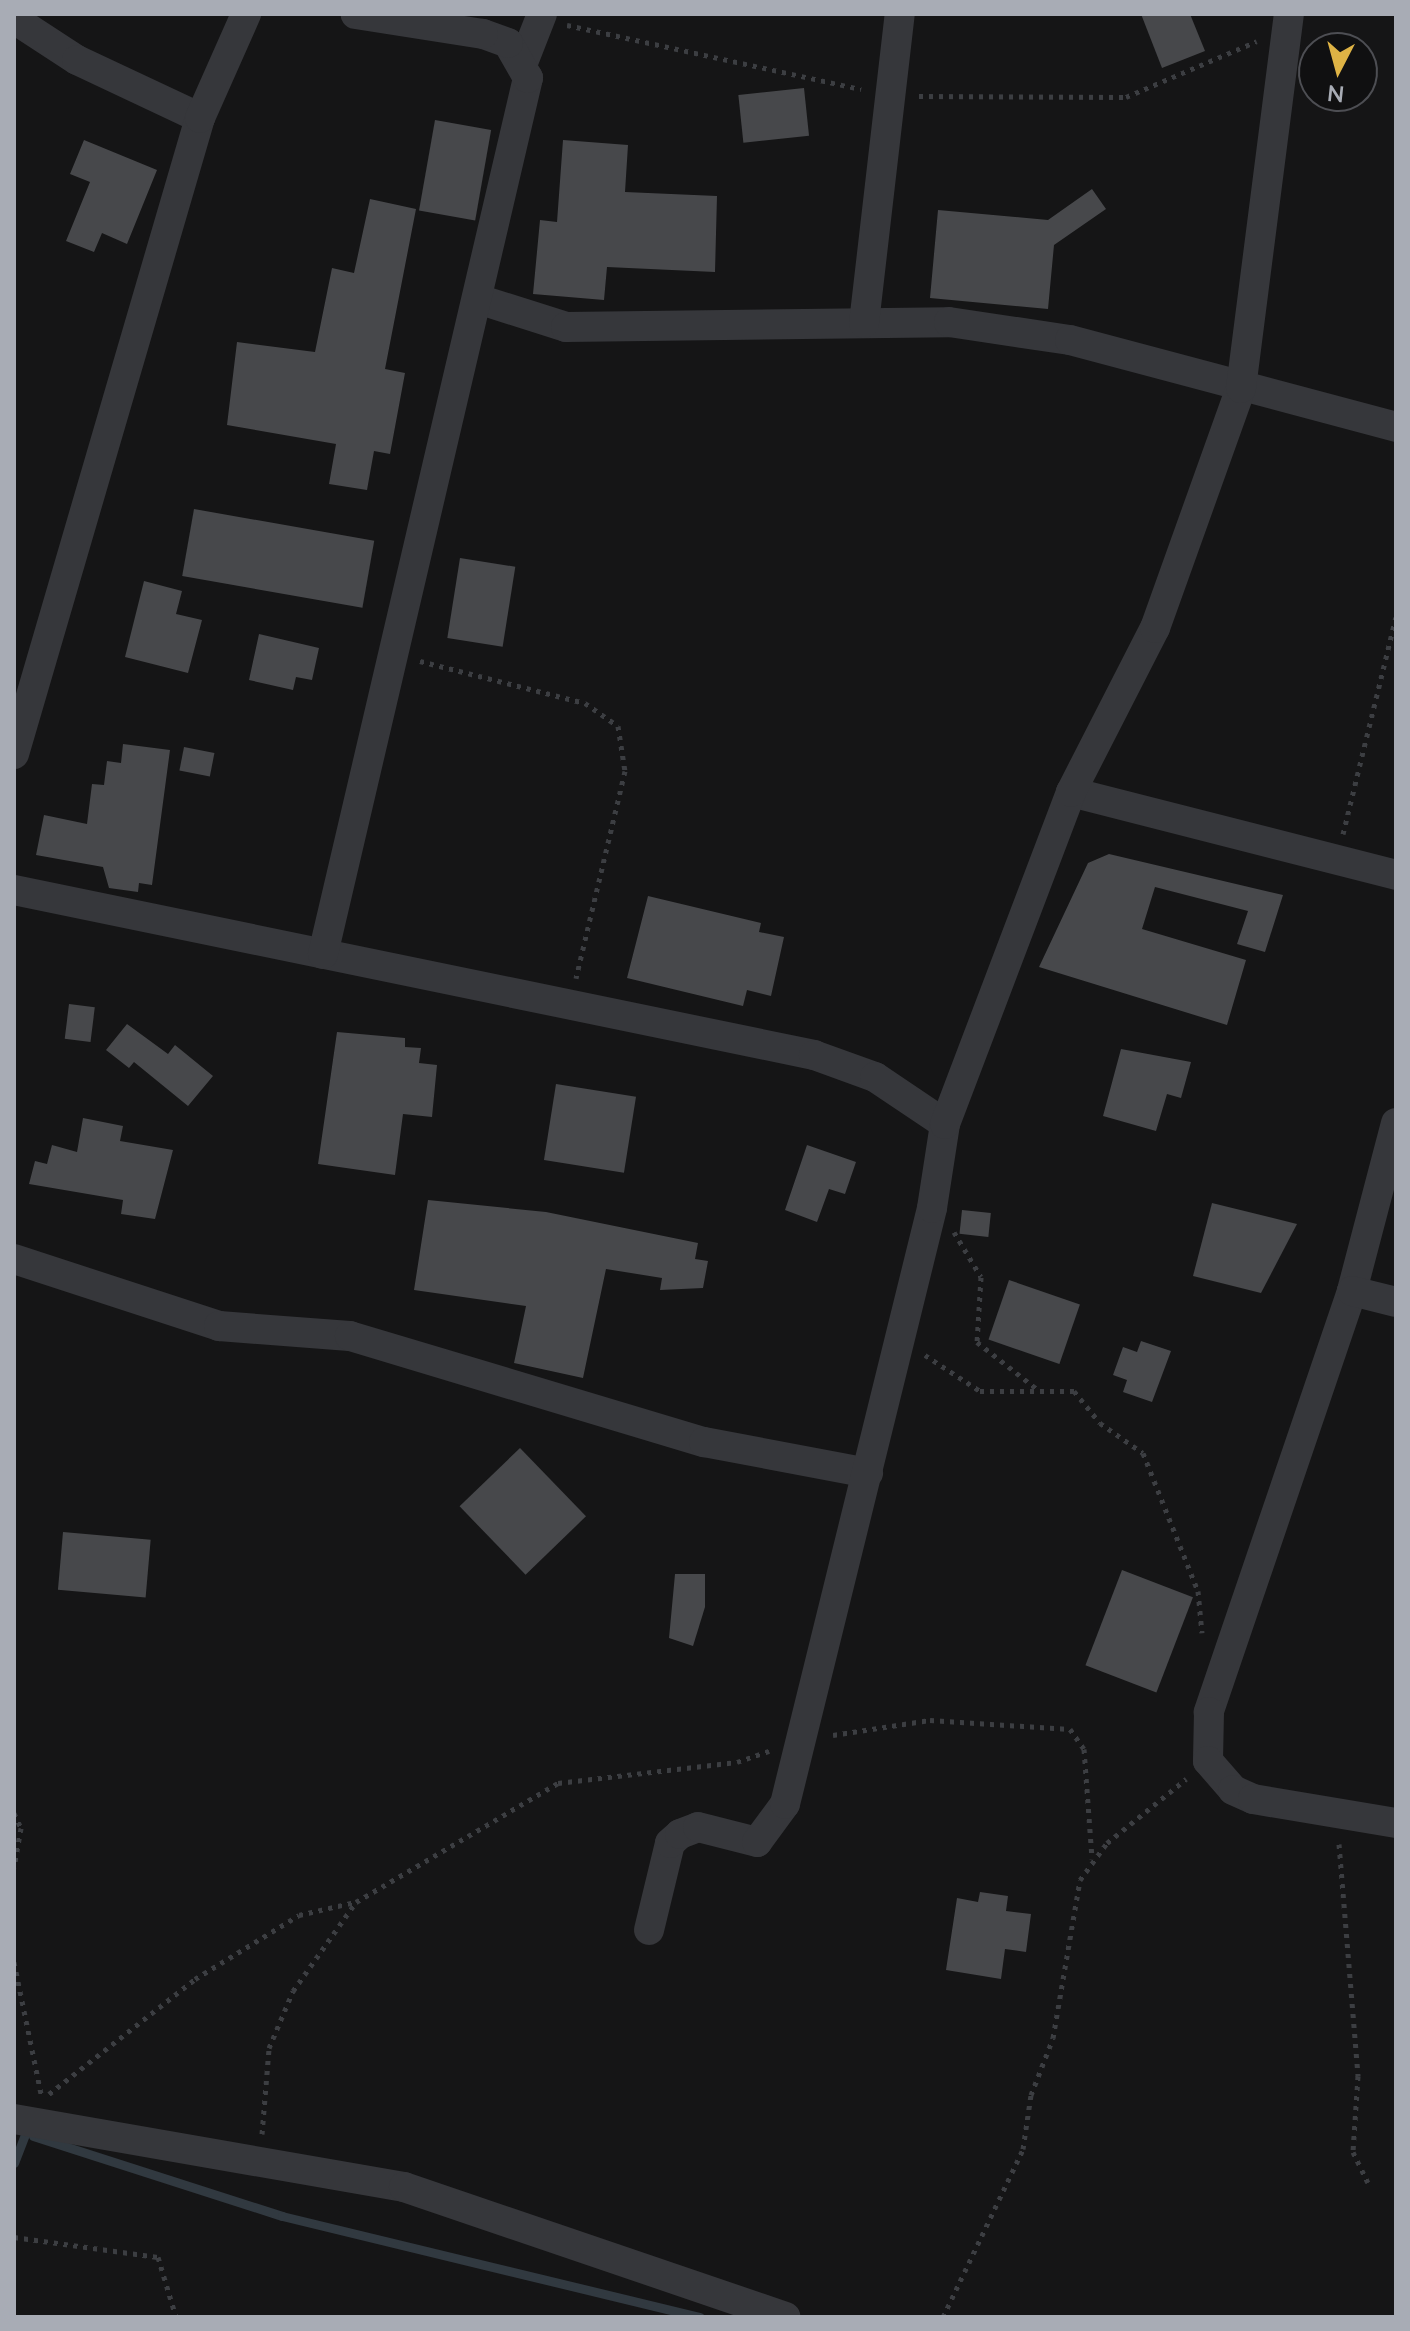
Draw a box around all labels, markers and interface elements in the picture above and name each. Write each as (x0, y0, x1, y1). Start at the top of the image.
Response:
north arrow (1298, 32, 1378, 112)
text: N (1326, 80, 1345, 109)

